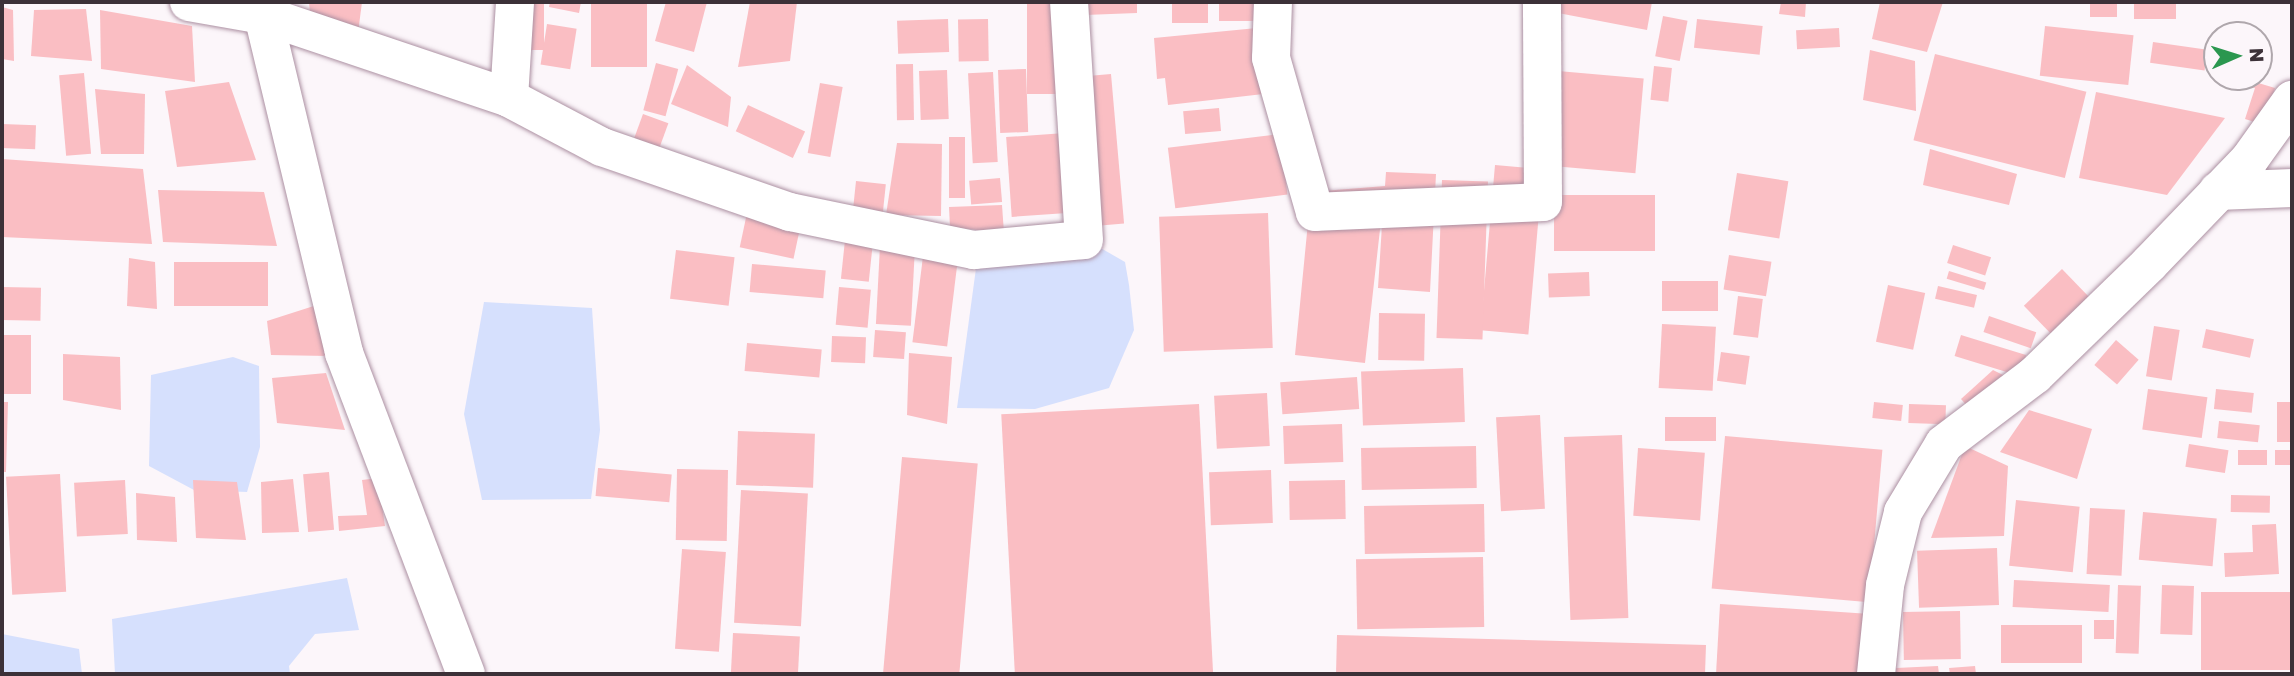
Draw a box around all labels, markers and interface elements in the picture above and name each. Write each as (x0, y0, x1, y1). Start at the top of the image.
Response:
north arrow (2203, 21, 2273, 91)
text: N (2246, 47, 2269, 63)

